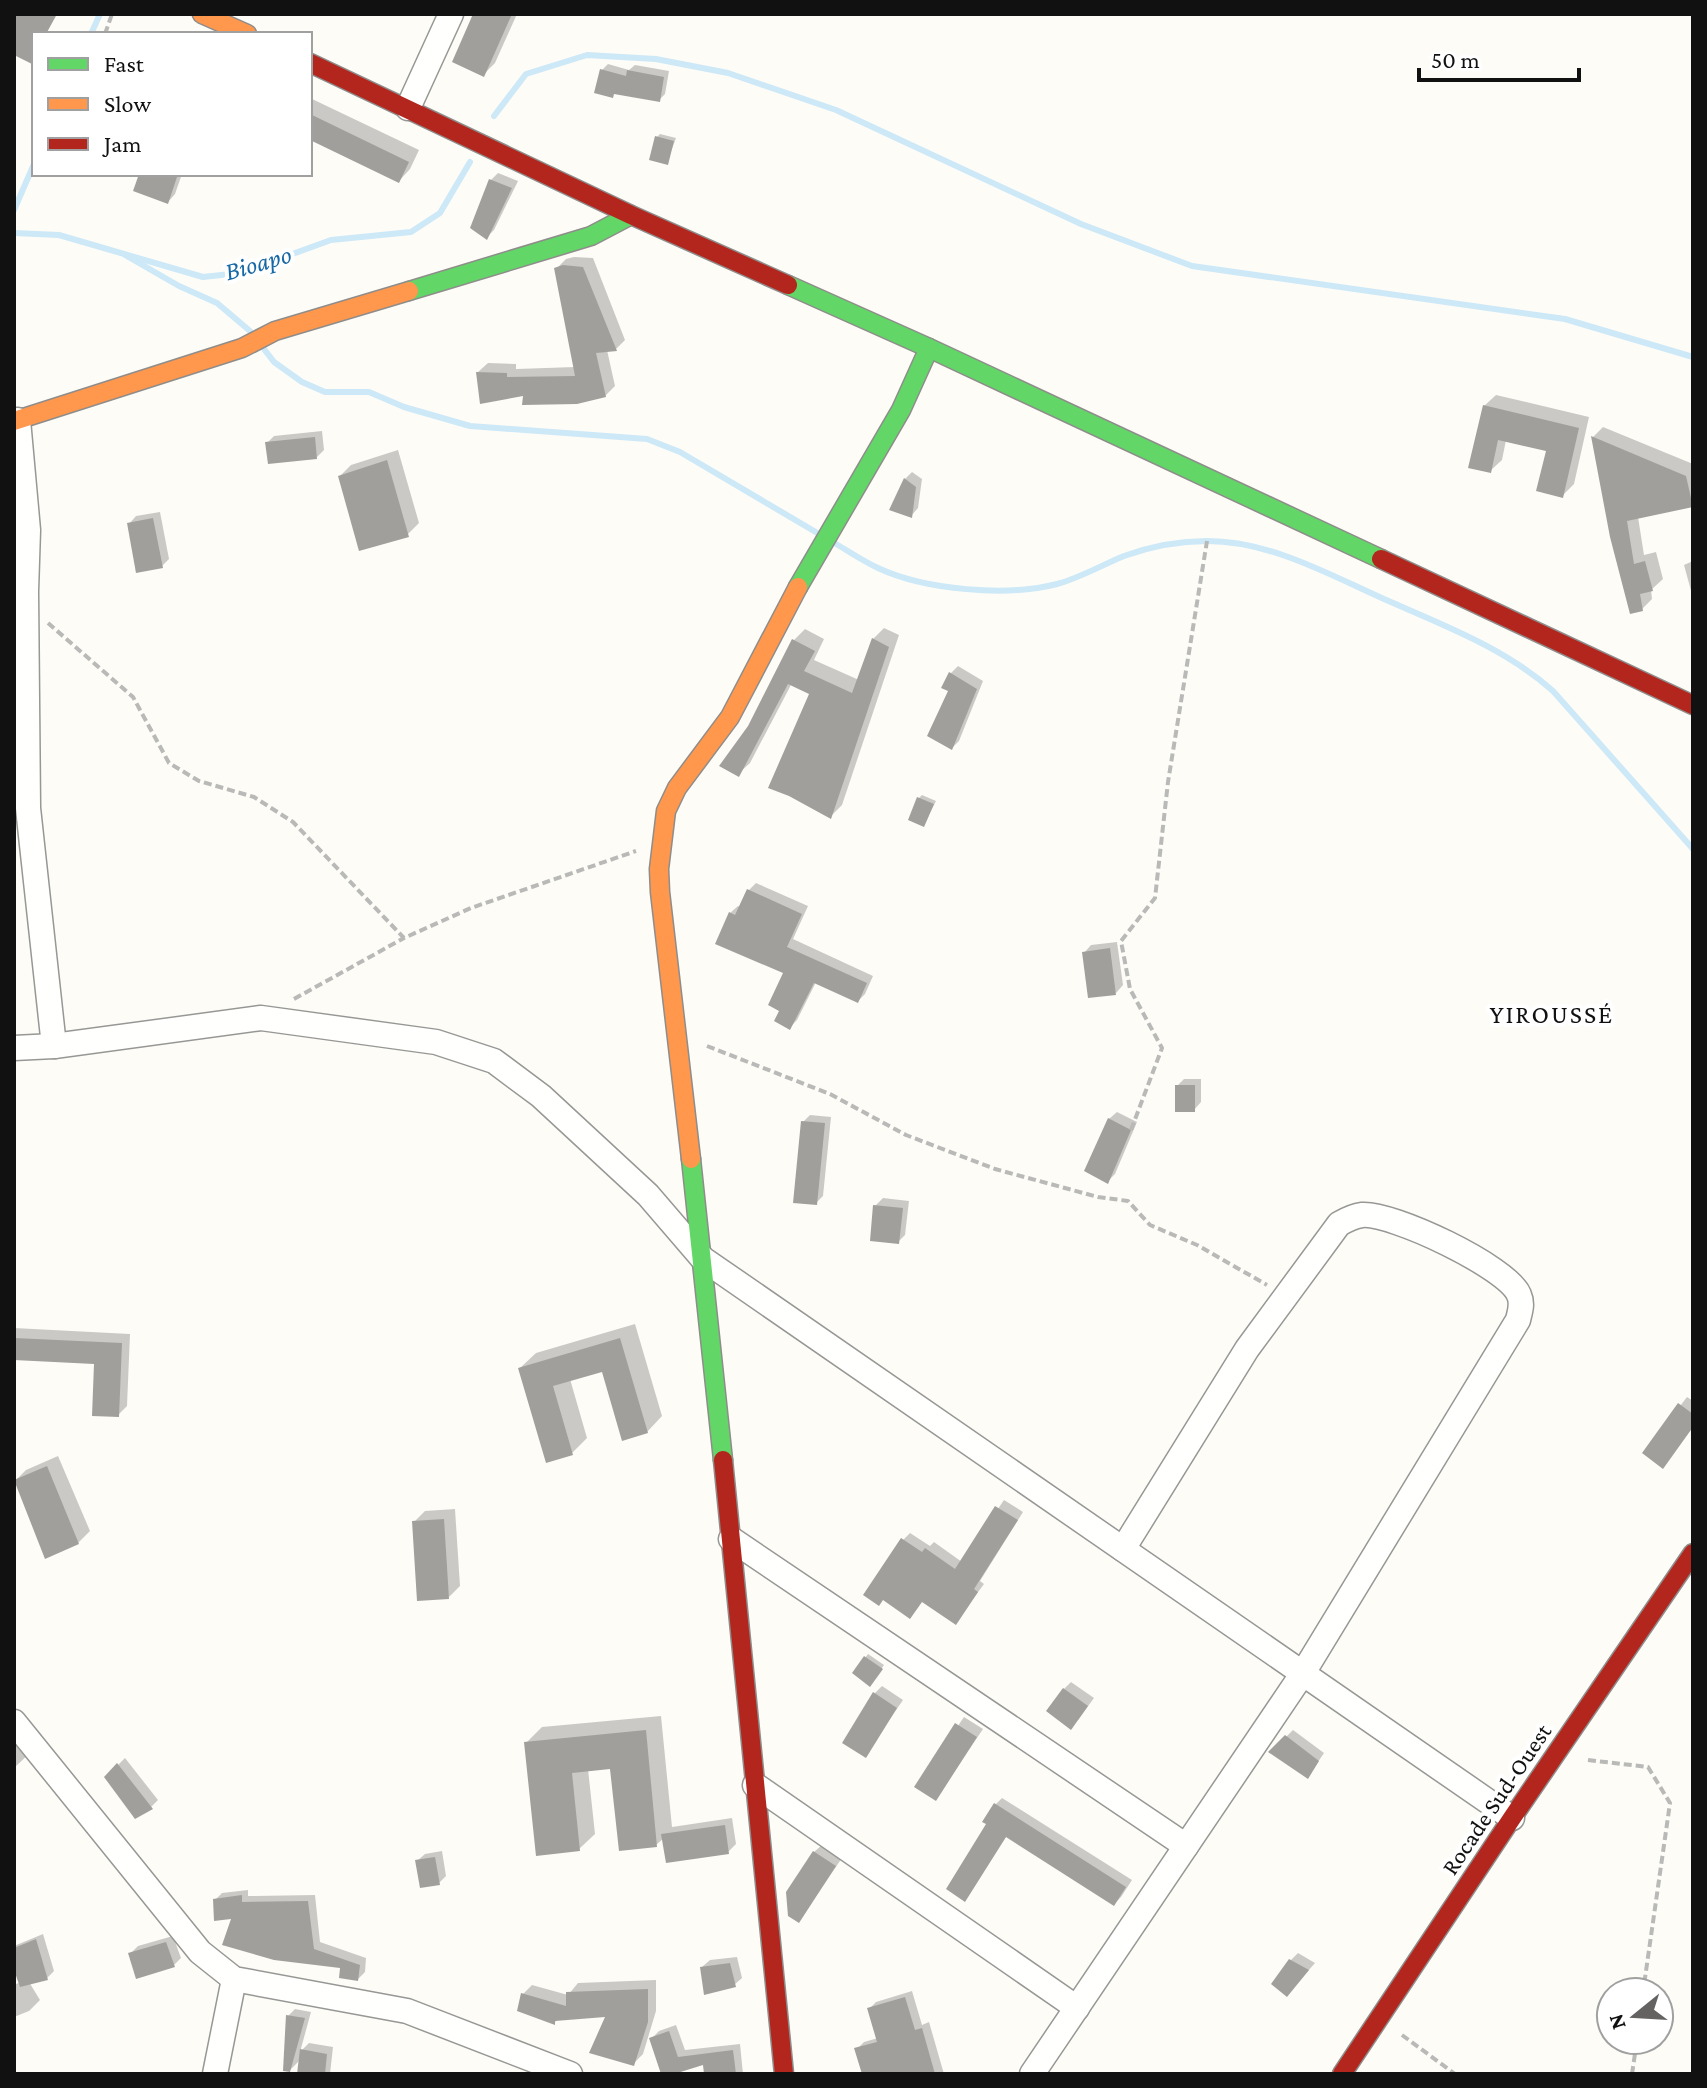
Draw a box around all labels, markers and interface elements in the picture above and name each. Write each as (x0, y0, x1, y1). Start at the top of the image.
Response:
legend (32, 32, 312, 176)
scale bar (1419, 32, 1579, 82)
text: 50 m (1431, 46, 1480, 73)
text: Fast (104, 50, 145, 77)
text: Slow (104, 90, 151, 117)
text: Jam (102, 130, 142, 157)
water label: Bioapo (221, 240, 295, 286)
district label: YIROUSSÉ (1490, 1000, 1614, 1029)
street label: Rocade Sud-Ouest (1436, 1718, 1557, 1879)
north arrow (1595, 1976, 1675, 2056)
text: N (1602, 2011, 1631, 2033)

